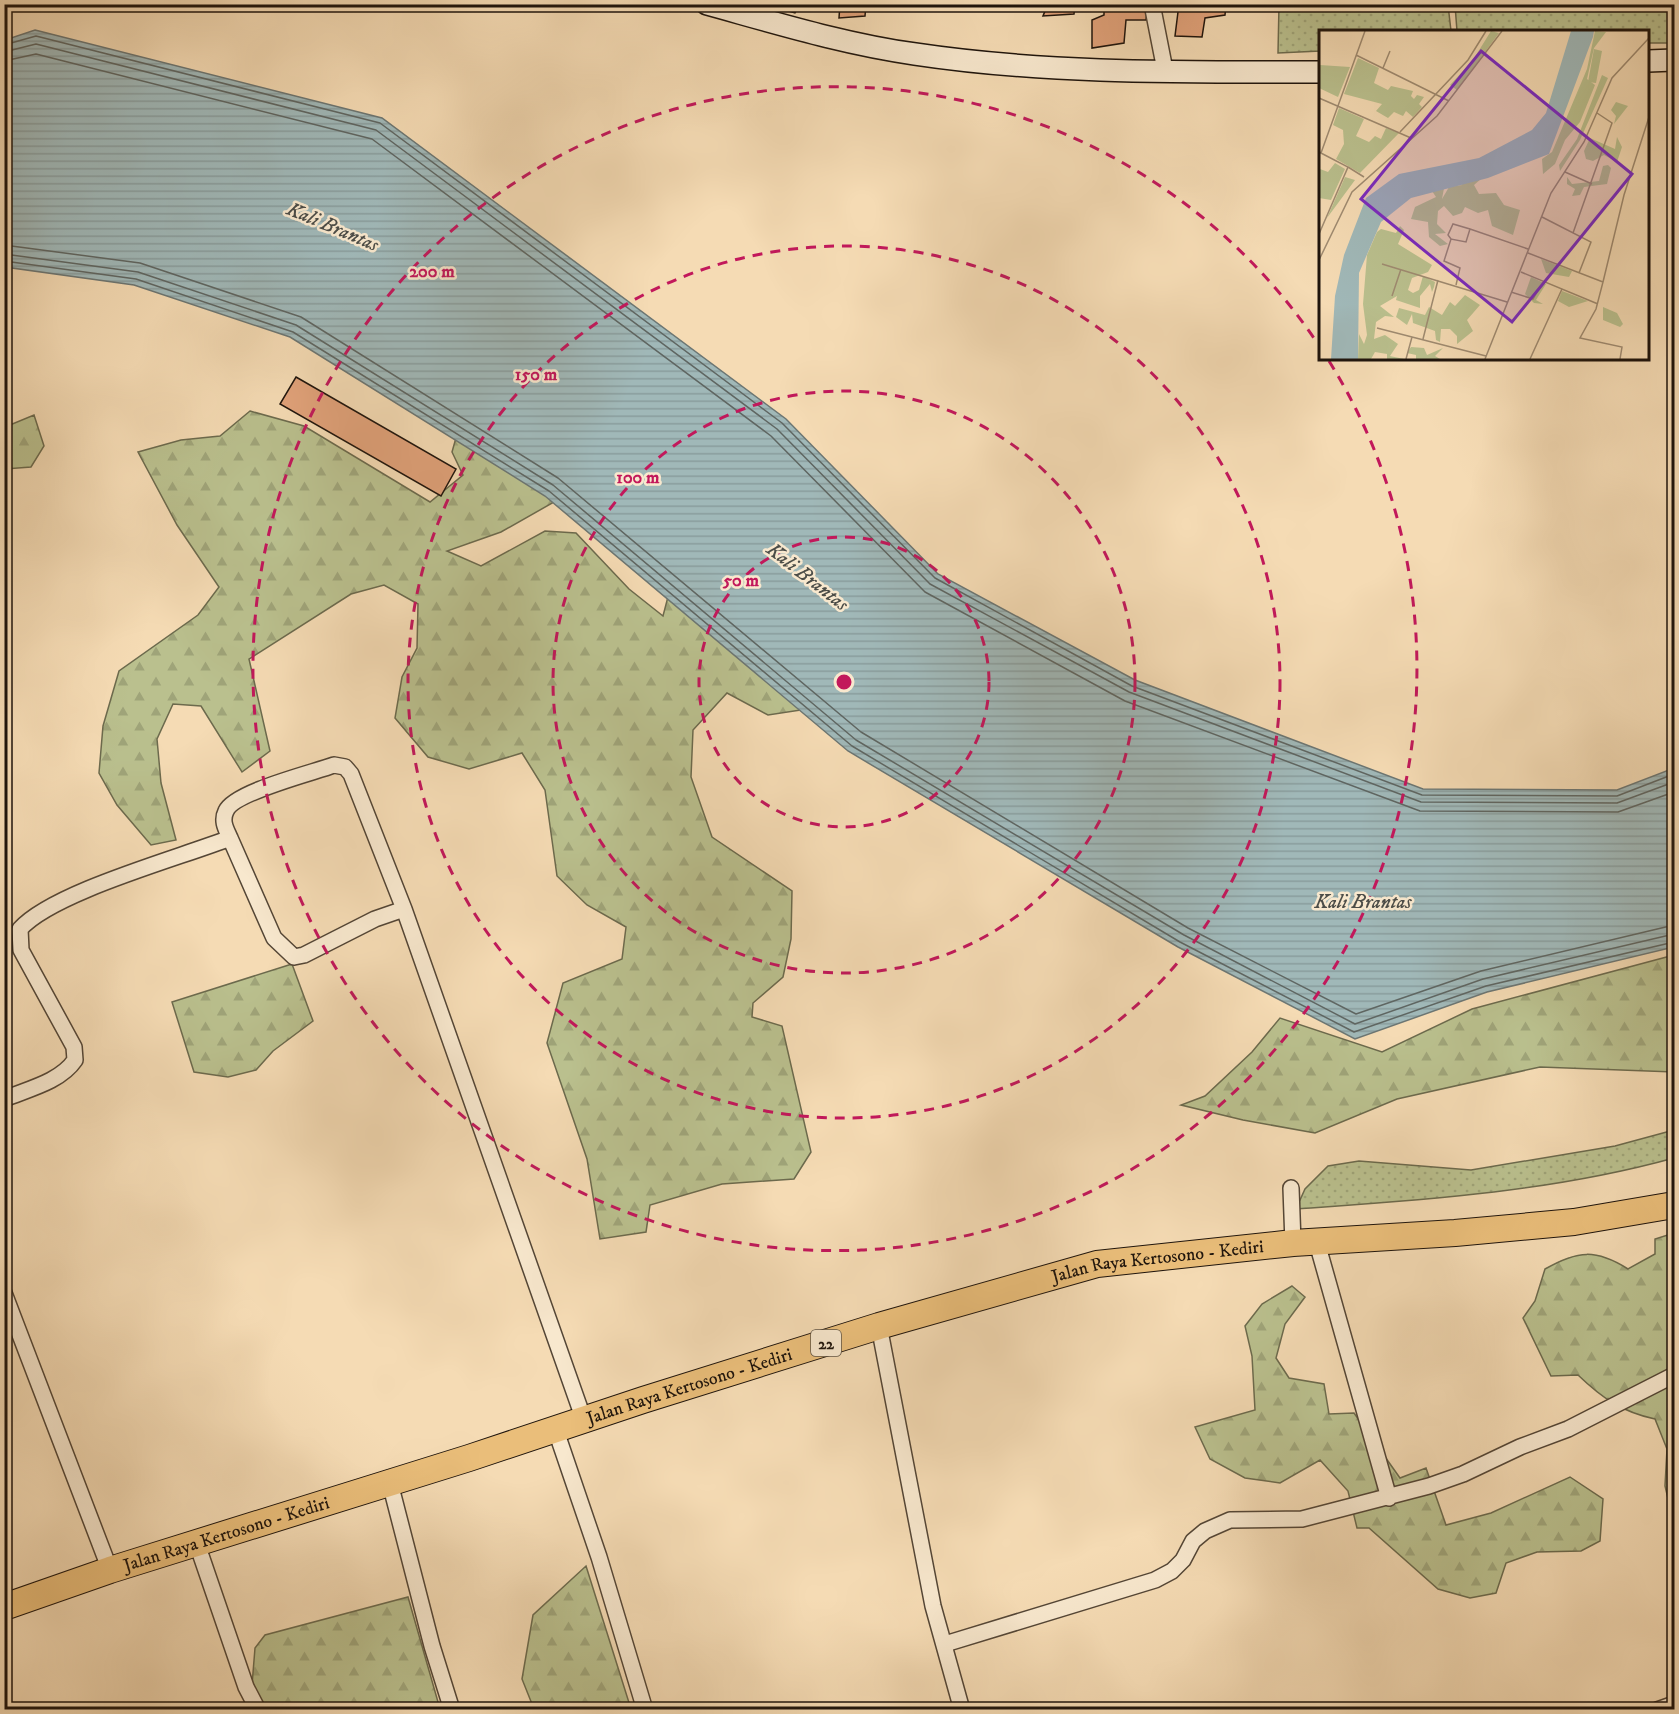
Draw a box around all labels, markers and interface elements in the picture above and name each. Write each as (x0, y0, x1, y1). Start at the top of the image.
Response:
inset map (1319, 30, 1649, 360)
water label: Kali Brantas (282, 196, 383, 258)
text: 200 m (409, 261, 455, 283)
text: 150 m (515, 364, 558, 386)
text: 100 m (616, 467, 660, 489)
water label: Kali Brantas (760, 537, 854, 618)
text: 50 m (722, 570, 759, 592)
centre of rings (834, 672, 854, 692)
water label: Kali Brantas (1313, 890, 1413, 915)
street label: Jalan Raya Kertosono - Kediri (1047, 1236, 1265, 1289)
road number: 22 (811, 1330, 841, 1356)
street label: Jalan Raya Kertosono - Kediri (582, 1344, 795, 1431)
street label: Jalan Raya Kertosono - Kediri (119, 1492, 332, 1578)

